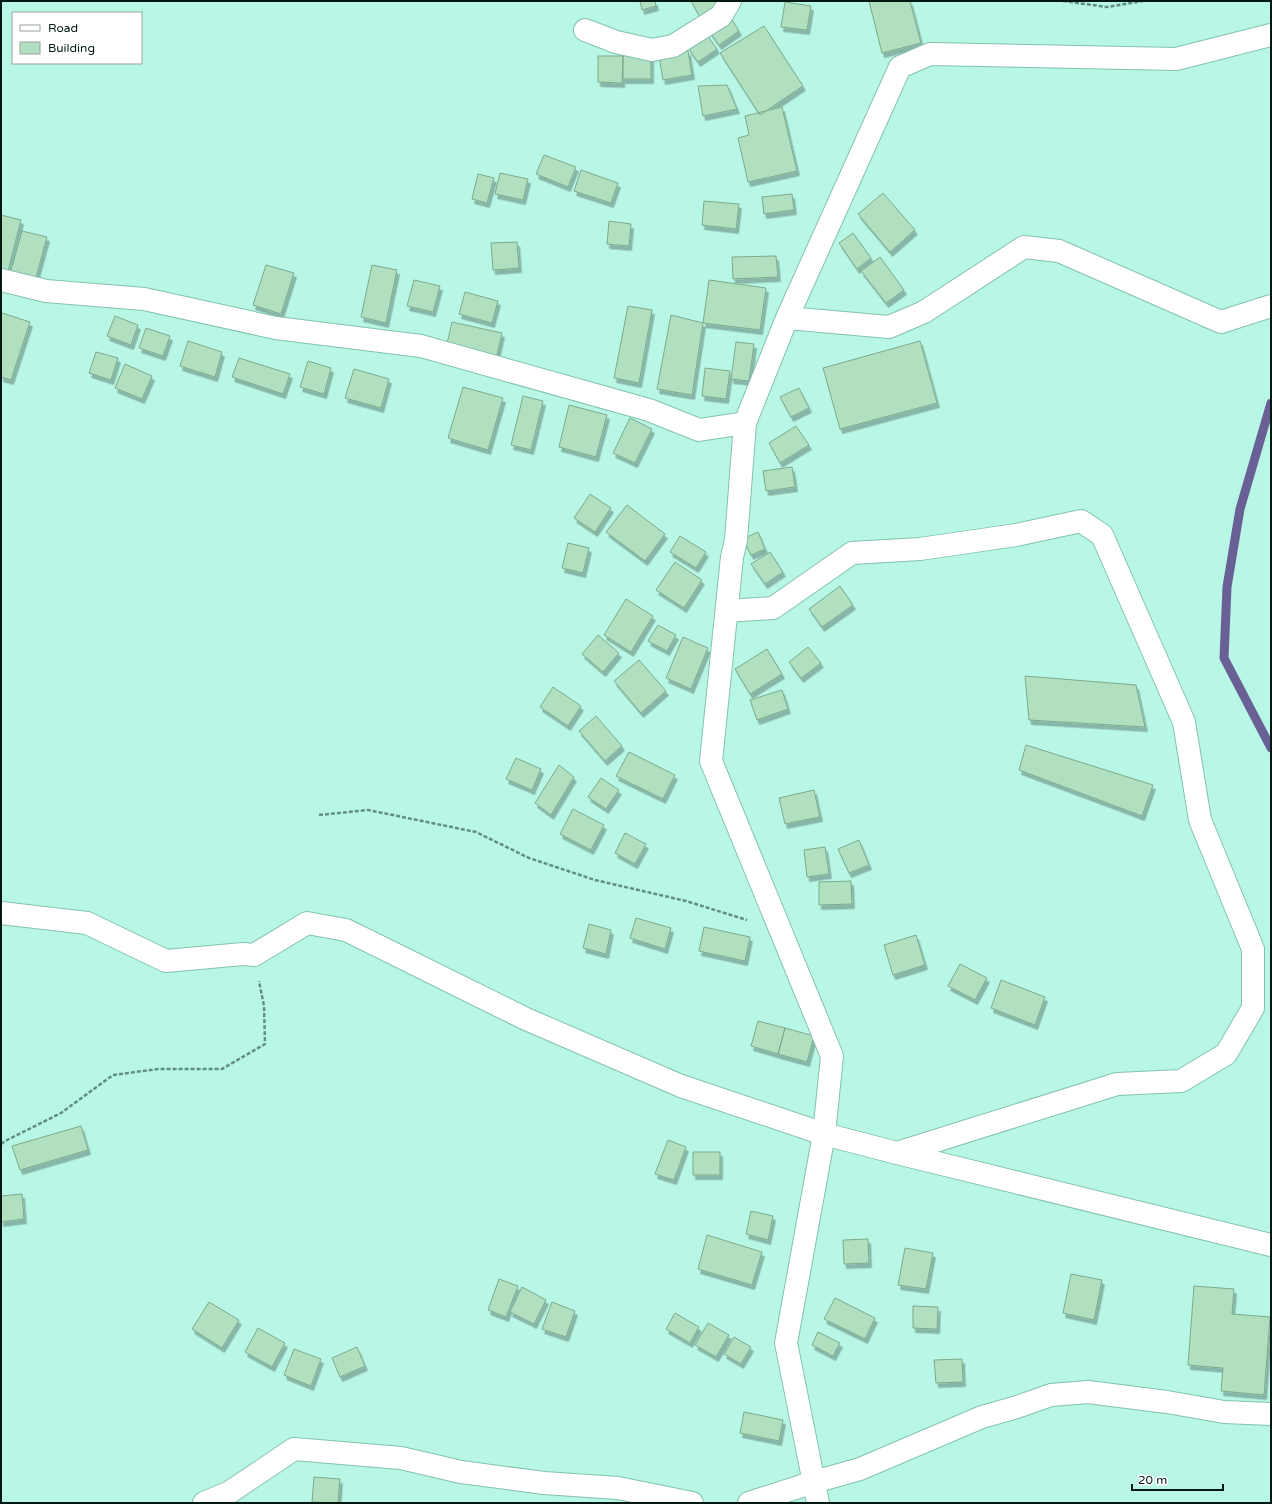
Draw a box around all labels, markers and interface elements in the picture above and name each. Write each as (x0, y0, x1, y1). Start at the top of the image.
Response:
legend (12, 12, 142, 64)
text: Road (48, 21, 78, 35)
text: Building (48, 41, 95, 55)
scale bar (1132, 1466, 1223, 1492)
text: 20 m (1138, 1473, 1167, 1487)

